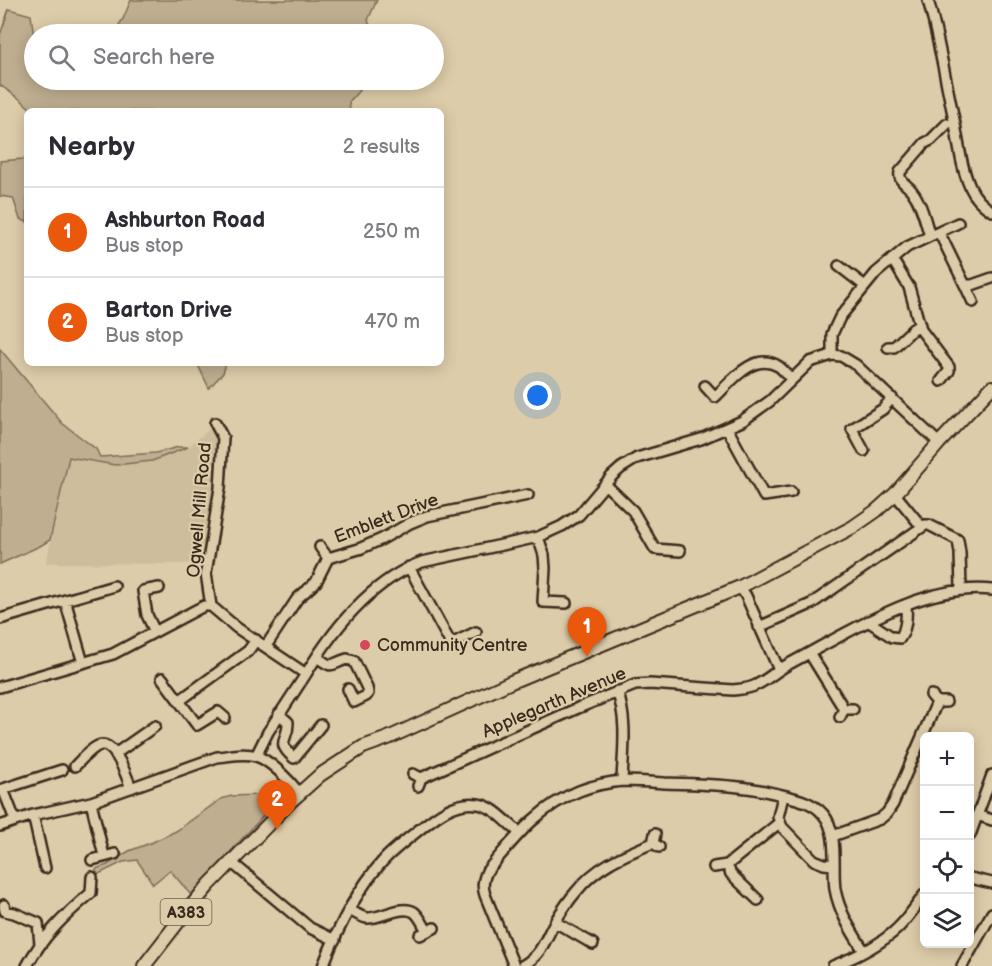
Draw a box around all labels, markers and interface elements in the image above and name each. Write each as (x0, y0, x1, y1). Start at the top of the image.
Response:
search box (24, 24, 444, 90)
icon: search (45, 41, 78, 74)
text: Search here (93, 44, 215, 71)
text: Nearby (48, 132, 135, 163)
text: 2 results (343, 135, 420, 159)
text: Ashburton Road (105, 207, 265, 234)
text: 1 (63, 220, 72, 244)
text: 250 m (363, 220, 420, 244)
text: Bus stop (105, 234, 184, 258)
text: Barton Drive (105, 297, 232, 324)
text: 2 (62, 310, 73, 334)
text: 470 m (364, 310, 420, 334)
text: Bus stop (105, 324, 184, 348)
your location (523, 381, 552, 410)
street label: Ogwell Mill Road (183, 442, 216, 578)
street label: Emblett Drive (331, 489, 442, 548)
pin: 1 (568, 608, 606, 657)
place label: Community Centre (377, 635, 528, 656)
marker: Community Centre (358, 638, 372, 652)
street label: Applegarth Avenue (479, 662, 630, 742)
map controls (920, 732, 974, 948)
button: + (920, 732, 974, 786)
pin: 2 (258, 780, 296, 830)
button: − (920, 786, 974, 840)
button: locate (920, 840, 974, 894)
button: layers (920, 894, 974, 948)
road number: A383 (160, 899, 212, 925)

